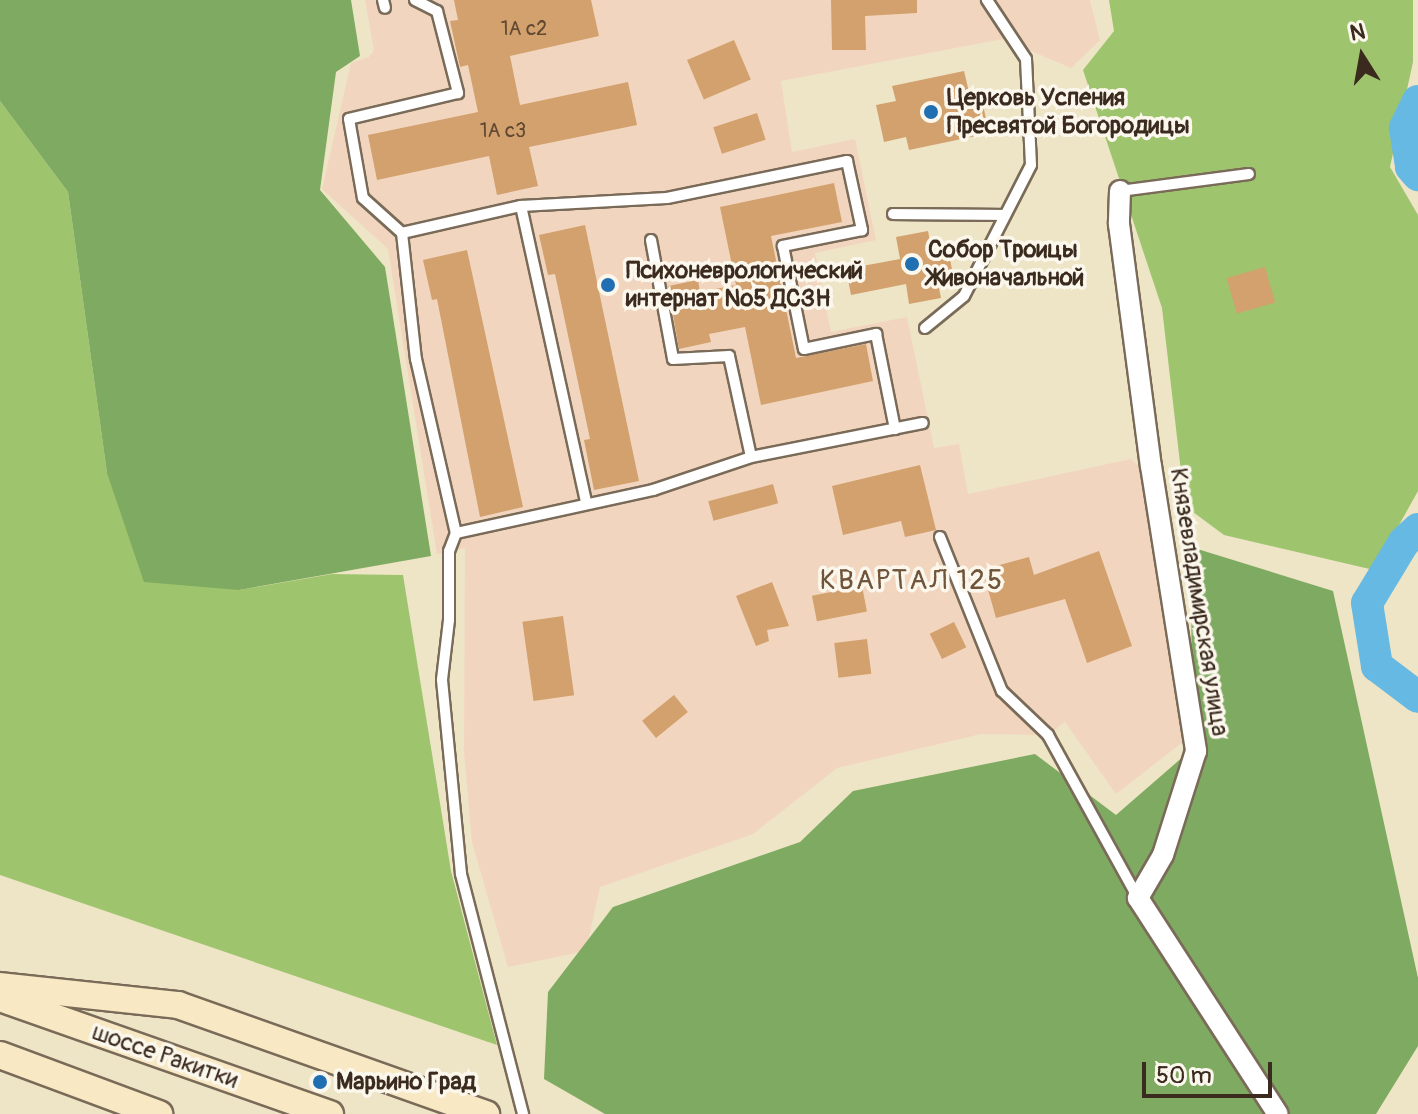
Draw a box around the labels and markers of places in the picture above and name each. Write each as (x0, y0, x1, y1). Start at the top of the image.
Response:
place label: Церковь Успения Пресвятой Богородицы (947, 84, 1190, 140)
marker: Церковь Успения Пресвятой Богородицы (922, 103, 940, 121)
place label: Собор Троицы Живоначальной (928, 236, 1084, 292)
marker: Собор Троицы Живоначальной (903, 255, 921, 273)
place label: Психоневрологический интернат №5 ДСЗН (626, 257, 863, 313)
marker: Психоневрологический интернат №5 ДСЗН (597, 274, 619, 296)
place label: Марьино Град (336, 1068, 476, 1096)
marker: Марьино Град (311, 1073, 329, 1091)

